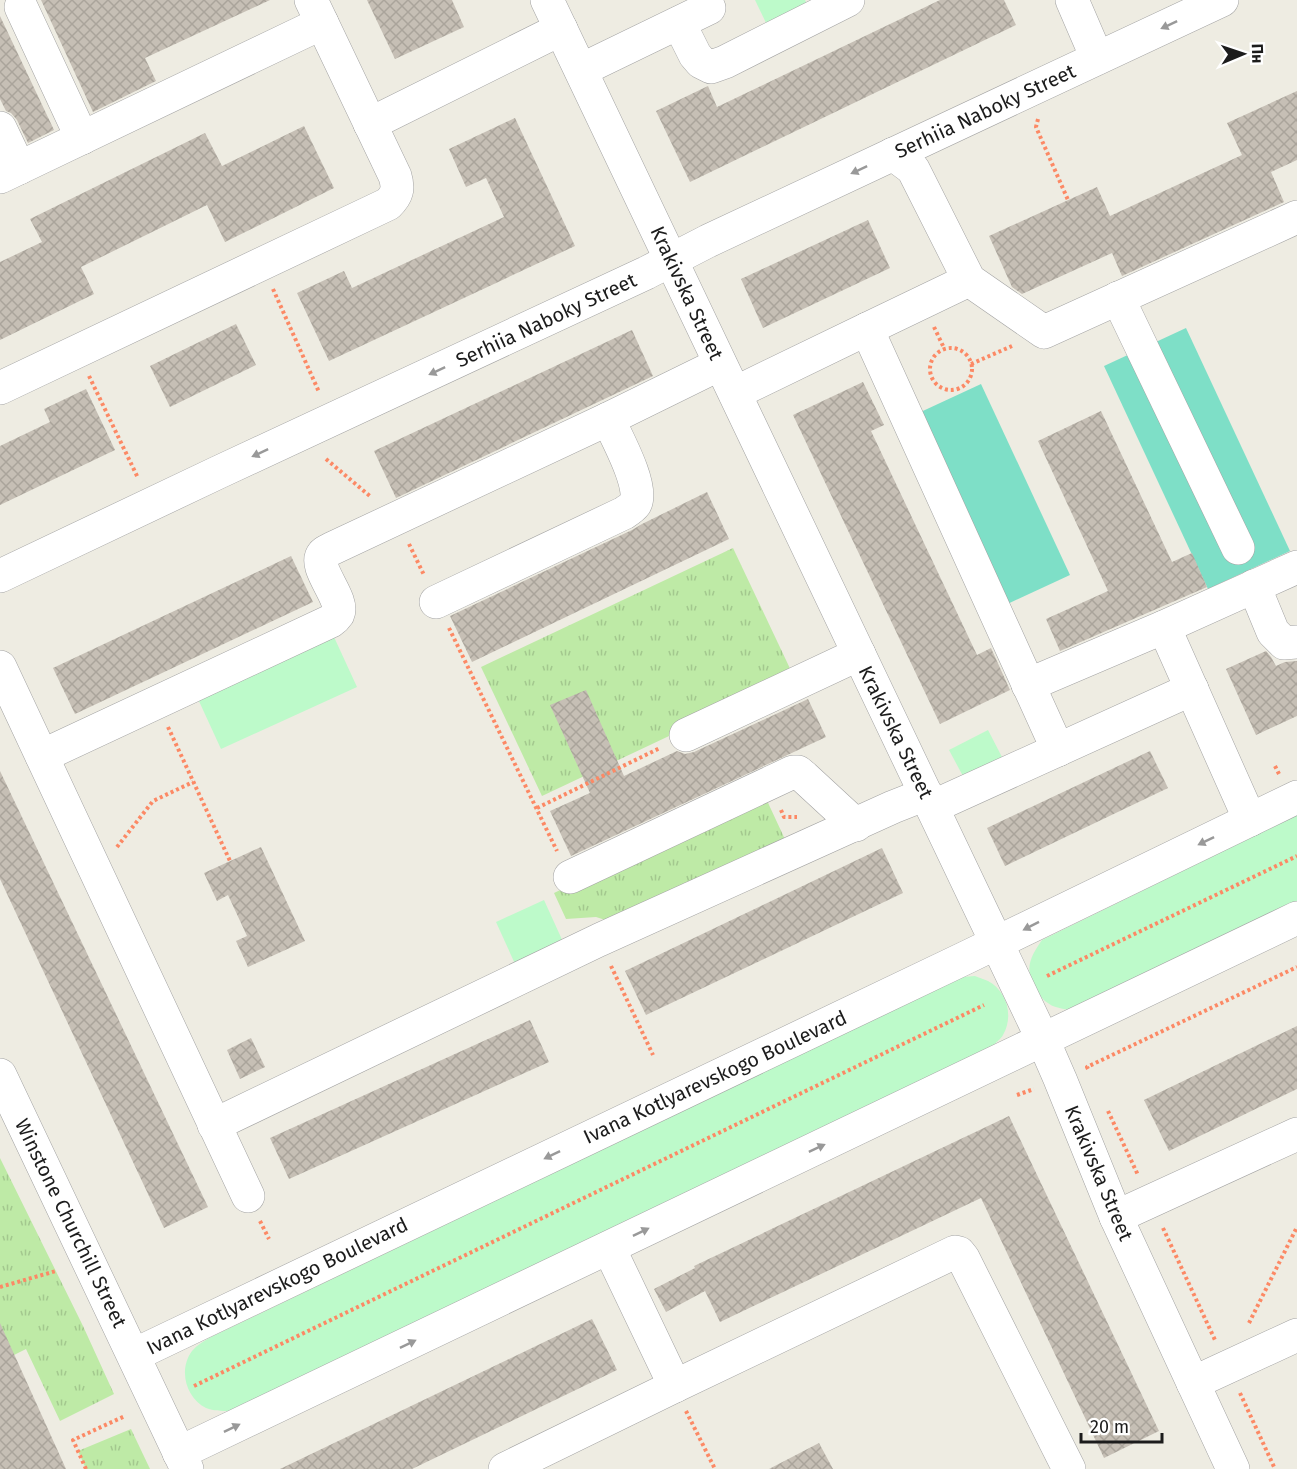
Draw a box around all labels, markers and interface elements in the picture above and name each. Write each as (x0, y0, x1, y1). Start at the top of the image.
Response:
one-way arrow (1160, 20, 1177, 29)
north arrow (1213, 24, 1273, 84)
text: Пн (1248, 43, 1267, 64)
street label: Serhiia Naboky Street (891, 58, 1080, 163)
one-way arrow (851, 166, 868, 175)
street label: Krakivska Street (645, 222, 729, 364)
street label: Serhiia Naboky Street (452, 267, 641, 372)
one-way arrow (428, 366, 445, 375)
one-way arrow (251, 449, 268, 458)
street label: Krakivska Street (853, 662, 939, 803)
one-way arrow (1198, 836, 1215, 845)
one-way arrow (1022, 921, 1039, 930)
street label: Ivana Kotlyarevskogo Boulevard (580, 1005, 850, 1149)
street label: Krakivska Street (1060, 1102, 1139, 1245)
street label: Winstone Churchill Street (10, 1115, 132, 1332)
one-way arrow (808, 1144, 825, 1153)
one-way arrow (543, 1150, 560, 1159)
street label: Ivana Kotlyarevskogo Boulevard (142, 1212, 412, 1360)
one-way arrow (632, 1228, 649, 1237)
one-way arrow (400, 1339, 417, 1348)
scale bar (1081, 1406, 1162, 1444)
text: 20 m (1090, 1416, 1129, 1438)
one-way arrow (224, 1423, 241, 1432)

